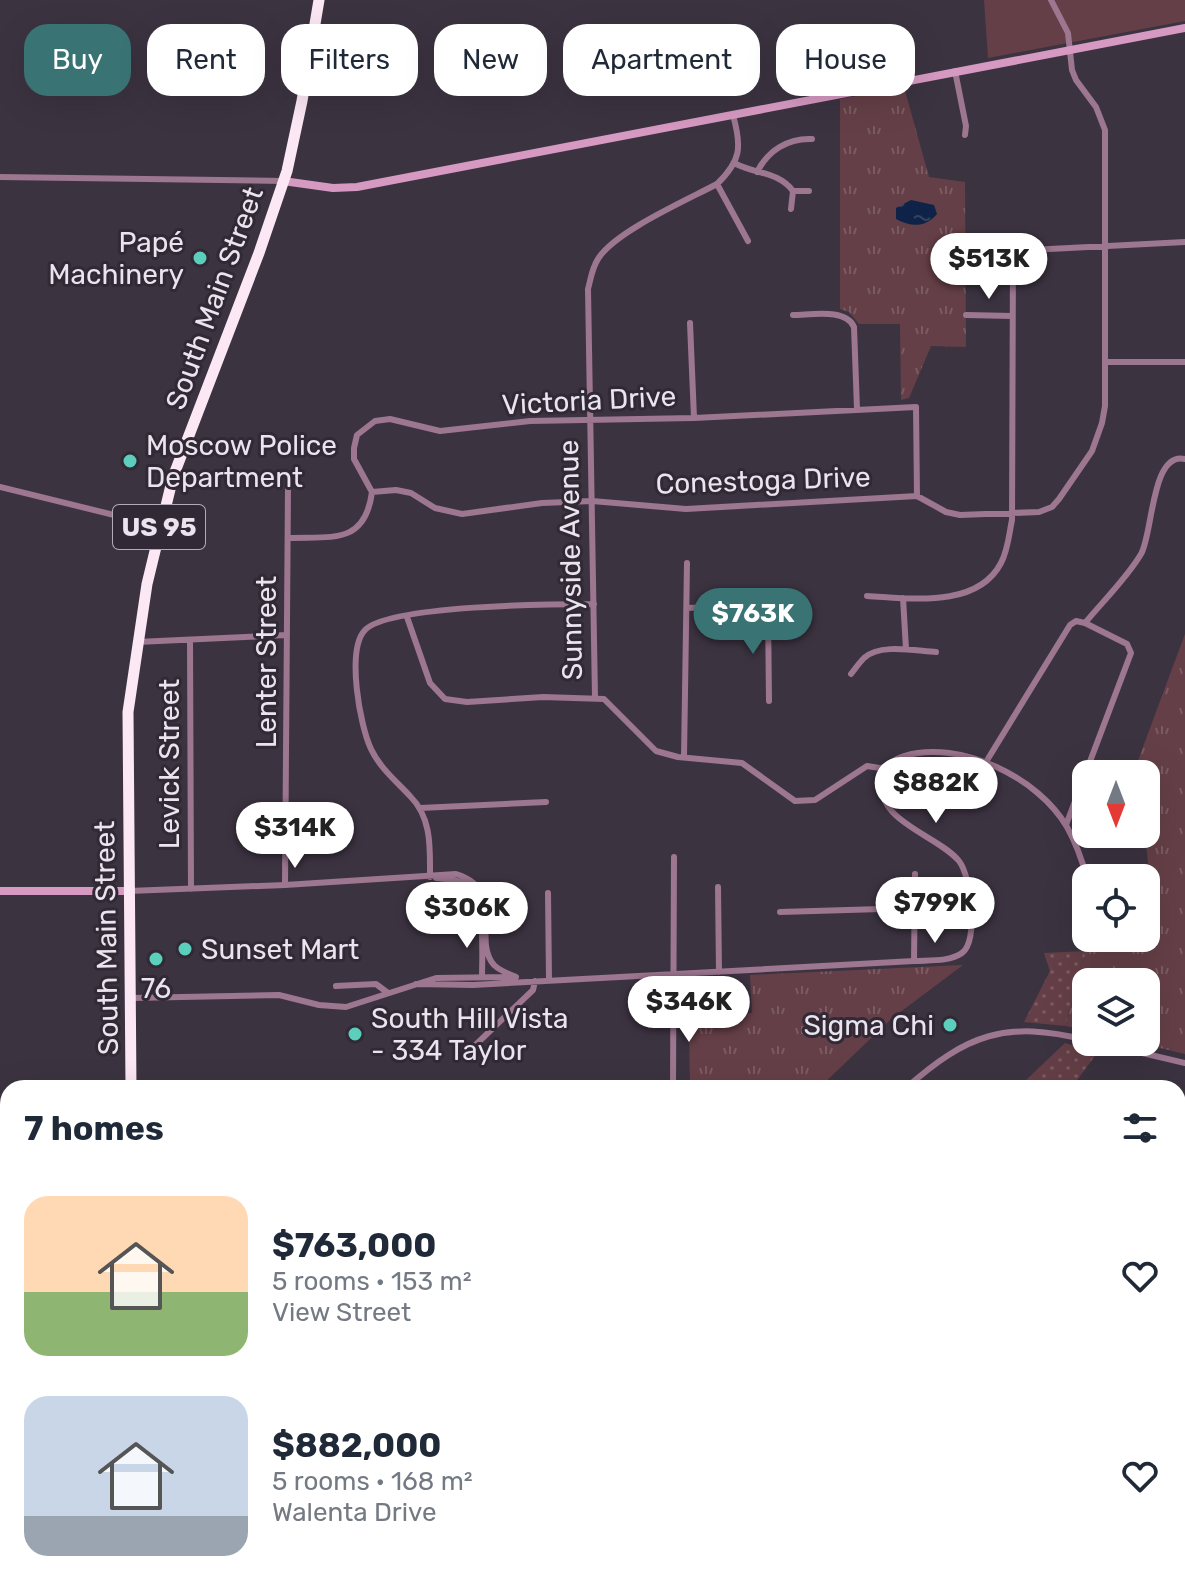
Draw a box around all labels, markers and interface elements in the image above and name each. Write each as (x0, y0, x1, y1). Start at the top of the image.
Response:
chip: Buy (24, 24, 131, 96)
chip: Rent (147, 24, 265, 96)
chip: Filters (281, 24, 418, 96)
chip: New (434, 24, 547, 96)
chip: Apartment (563, 24, 760, 96)
chip: House (776, 24, 915, 96)
street label: South Main Street (159, 182, 270, 414)
place label: Papé Machinery (48, 226, 184, 291)
pin: $513K (933, 233, 1045, 301)
text: $513K (948, 243, 1030, 274)
marker: Papé Machinery (191, 249, 209, 267)
street label: Victoria Drive (501, 379, 677, 422)
place label: Moscow Police Department (146, 429, 337, 494)
street label: Sunnyside Avenue (552, 440, 589, 680)
marker: Moscow Police Department (121, 452, 139, 470)
street label: Conestoga Drive (655, 460, 871, 501)
road number: US 95 (113, 505, 205, 549)
street label: Lenter Street (250, 576, 283, 748)
pin: $763K (697, 588, 809, 656)
text: $763K (712, 598, 794, 629)
street label: Levick Street (153, 679, 186, 849)
pin: $882K (880, 757, 992, 825)
north arrow (1072, 760, 1160, 848)
map controls (1072, 760, 1160, 1056)
text: $882K (893, 767, 979, 798)
pin: $314K (239, 802, 351, 870)
text: $314K (254, 812, 336, 843)
street label: South Main Street (88, 820, 125, 1055)
button: locate (1072, 864, 1160, 952)
pin: $799K (879, 877, 991, 945)
pin: $306K (411, 882, 523, 950)
text: $799K (894, 887, 976, 918)
text: $306K (424, 892, 510, 923)
place label: Sunset Mart (201, 933, 359, 966)
marker: Sunset Mart (176, 940, 194, 958)
marker: 76 (147, 950, 165, 968)
button: layers (1072, 968, 1160, 1056)
place label: 76 (141, 972, 171, 1005)
pin: $346K (633, 976, 745, 1044)
text: $346K (646, 986, 732, 1017)
place label: South Hill Vista - 334 Taylor (371, 1002, 568, 1067)
place label: Sigma Chi (803, 1009, 934, 1042)
marker: Sigma Chi (941, 1016, 959, 1034)
marker: South Hill Vista - 334 Taylor (346, 1025, 364, 1043)
icon: filters (1118, 1106, 1162, 1150)
text: 7 homes (24, 1108, 164, 1149)
text: $763,000 (272, 1225, 436, 1266)
icon: home (88, 1228, 184, 1324)
icon: heart (1118, 1254, 1162, 1298)
text: 5 rooms · 153 m² (272, 1266, 472, 1297)
text: View Street (272, 1297, 411, 1328)
text: $882,000 (272, 1425, 441, 1466)
icon: home (88, 1428, 184, 1524)
icon: heart (1118, 1454, 1162, 1498)
text: 5 rooms · 168 m² (272, 1466, 473, 1497)
text: Walenta Drive (272, 1497, 437, 1528)

